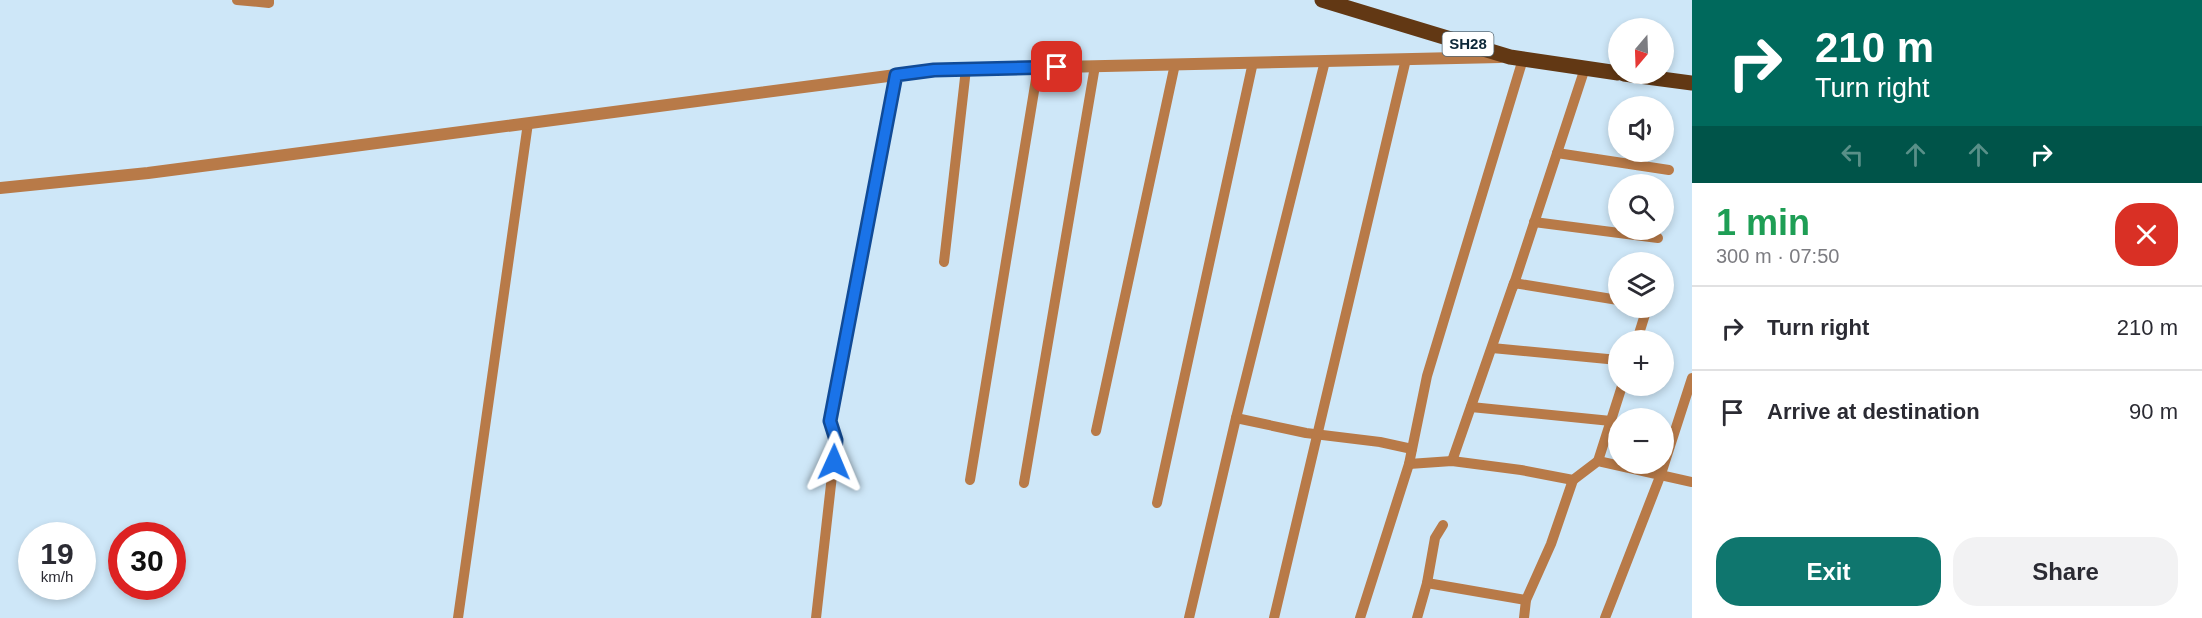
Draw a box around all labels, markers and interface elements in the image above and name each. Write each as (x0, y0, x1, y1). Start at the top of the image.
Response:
north arrow (1608, 18, 1674, 84)
map controls (1608, 18, 1674, 474)
icon: right (1716, 24, 1794, 102)
text: 210 m (1815, 24, 1934, 71)
road number: SH28 (1442, 32, 1494, 56)
pin (1031, 41, 1082, 92)
icon: arrive (1040, 50, 1073, 83)
text: Turn right (1815, 73, 1930, 103)
button: sound (1608, 96, 1674, 162)
icon: left (1836, 138, 1869, 171)
icon: ahead (1899, 138, 1932, 171)
icon: ahead (1962, 138, 1995, 171)
icon: right (2025, 138, 2058, 171)
button: search (1608, 174, 1674, 240)
text: 1 min (1716, 202, 1810, 243)
button: close (2115, 203, 2178, 266)
text: 300 m · 07:50 (1716, 245, 1839, 267)
button: layers (1608, 252, 1674, 318)
icon: right (1716, 312, 1749, 345)
text: Turn right (1767, 315, 1869, 340)
text: 210 m (2117, 315, 2178, 340)
button: + (1608, 330, 1674, 396)
icon: arrive (1716, 396, 1749, 429)
text: Arrive at destination (1767, 399, 1980, 424)
text: 90 m (2129, 399, 2178, 424)
button: − (1608, 408, 1674, 474)
position arrow (802, 430, 866, 494)
speed limit sign: 30 (108, 522, 186, 600)
text: 19 (40, 537, 74, 570)
button: Exit (1716, 537, 1941, 606)
button: Share (1953, 537, 2178, 606)
text: km/h (41, 568, 73, 585)

